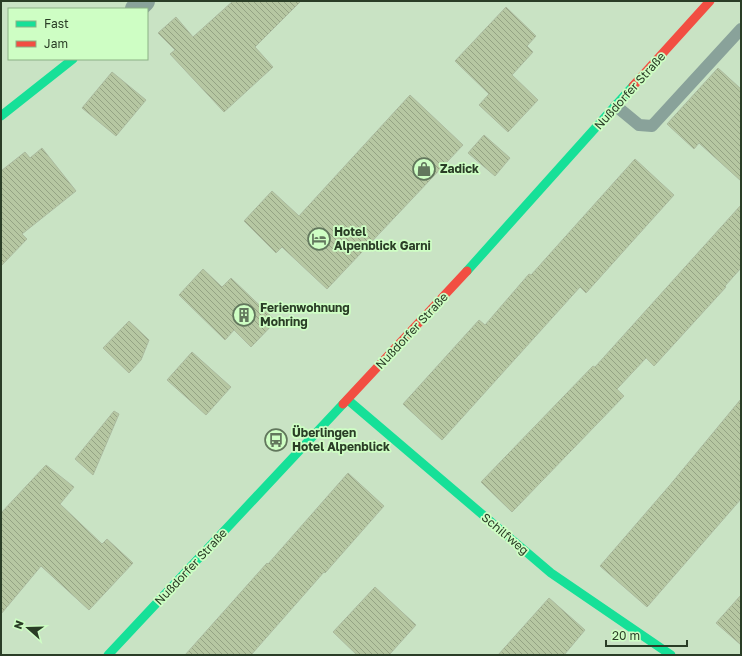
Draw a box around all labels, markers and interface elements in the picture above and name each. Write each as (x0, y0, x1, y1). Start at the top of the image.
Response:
legend (8, 8, 148, 60)
text: Fast (44, 16, 69, 31)
text: Jam (44, 36, 68, 51)
street label: Nußdorfer Straße (591, 49, 668, 133)
shop icon: Zadick (411, 156, 437, 182)
place label: Zadick (440, 161, 479, 176)
place label: Hotel Alpenblick Garni (334, 224, 431, 253)
hotel icon: Hotel Alpenblick Garni (306, 226, 332, 252)
street label: Nußdorfer Straße (372, 289, 451, 372)
place label: Ferienwohnung Mohring (260, 300, 350, 329)
building icon: Ferienwohnung Mohring (231, 302, 257, 328)
place label: Überlingen Hotel Alpenblick (292, 425, 390, 454)
bus stop icon: Überlingen Hotel Alpenblick (263, 427, 289, 453)
street label: Schilfweg (479, 510, 532, 558)
street label: Nußdorfer Straße (151, 525, 230, 608)
north arrow (8, 608, 48, 648)
text: N (11, 618, 26, 631)
scale bar (606, 622, 687, 648)
text: 20 m (612, 628, 640, 643)

